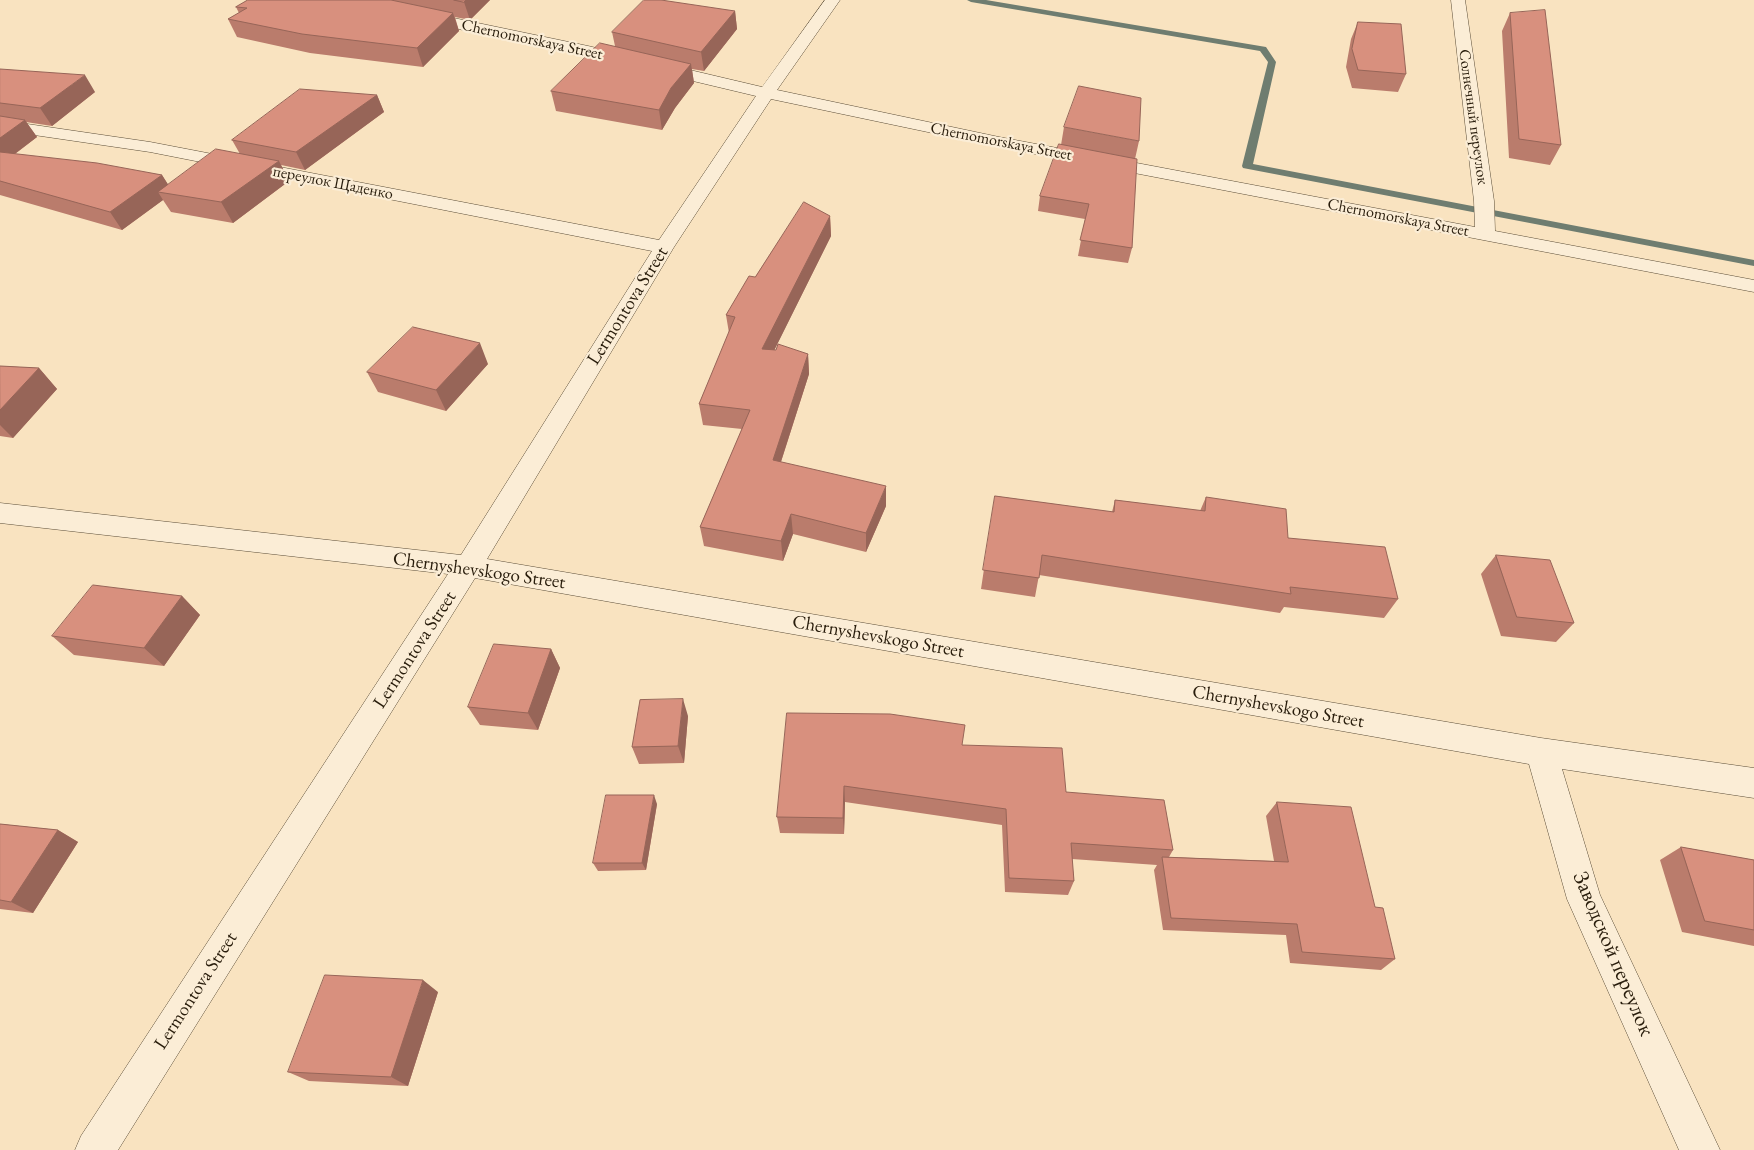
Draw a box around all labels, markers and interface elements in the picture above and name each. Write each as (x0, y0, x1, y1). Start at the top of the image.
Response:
street label: Chernomorskaya Street (460, 16, 604, 64)
street label: Солнечный переулок (1454, 48, 1492, 186)
street label: Chernomorskaya Street (929, 119, 1073, 165)
street label: переулок Щаденко (271, 162, 395, 204)
street label: Chernomorskaya Street (1326, 195, 1470, 241)
street label: Lermontova Street (582, 243, 674, 369)
street label: Chernyshevskogo Street (391, 548, 567, 594)
street label: Lermontova Street (369, 587, 461, 713)
street label: Chernyshevskogo Street (790, 611, 966, 663)
street label: Chernyshevskogo Street (1190, 681, 1366, 733)
street label: Заводской переулок (1566, 868, 1660, 1040)
street label: Lermontova Street (150, 928, 242, 1054)

